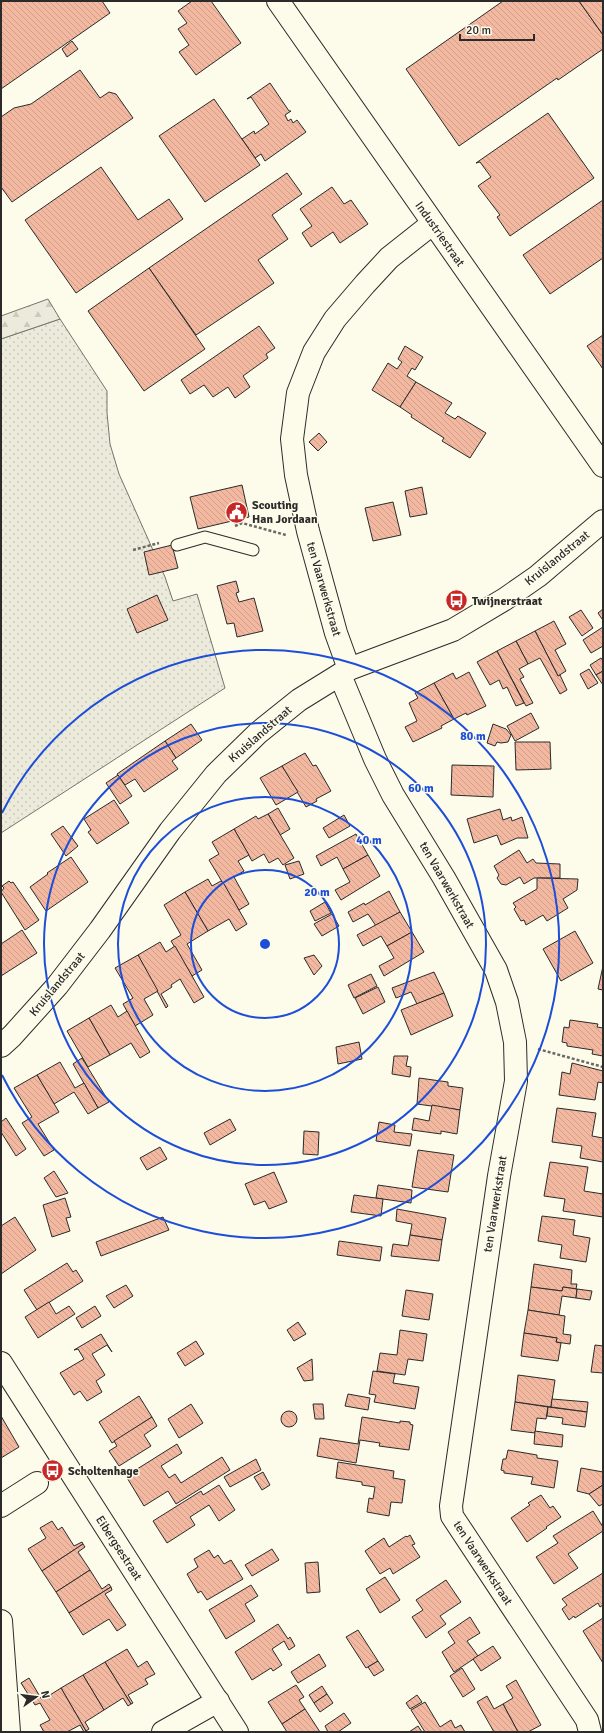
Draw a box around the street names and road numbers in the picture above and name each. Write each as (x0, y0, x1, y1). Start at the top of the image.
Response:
street label: Industriestraat (412, 199, 468, 270)
street label: Kruislandstraat (522, 528, 593, 589)
street label: ten Vaarwerkstraat (303, 540, 344, 638)
street label: Kruislandstraat (226, 703, 295, 766)
street label: ten Vaarwerkstraat (416, 839, 477, 931)
street label: Kruislandstraat (26, 949, 89, 1019)
street label: ten Vaarwerkstraat (480, 1155, 511, 1253)
street label: Eibergsestraat (92, 1513, 145, 1584)
street label: ten Vaarwerkstraat (450, 1518, 515, 1608)

